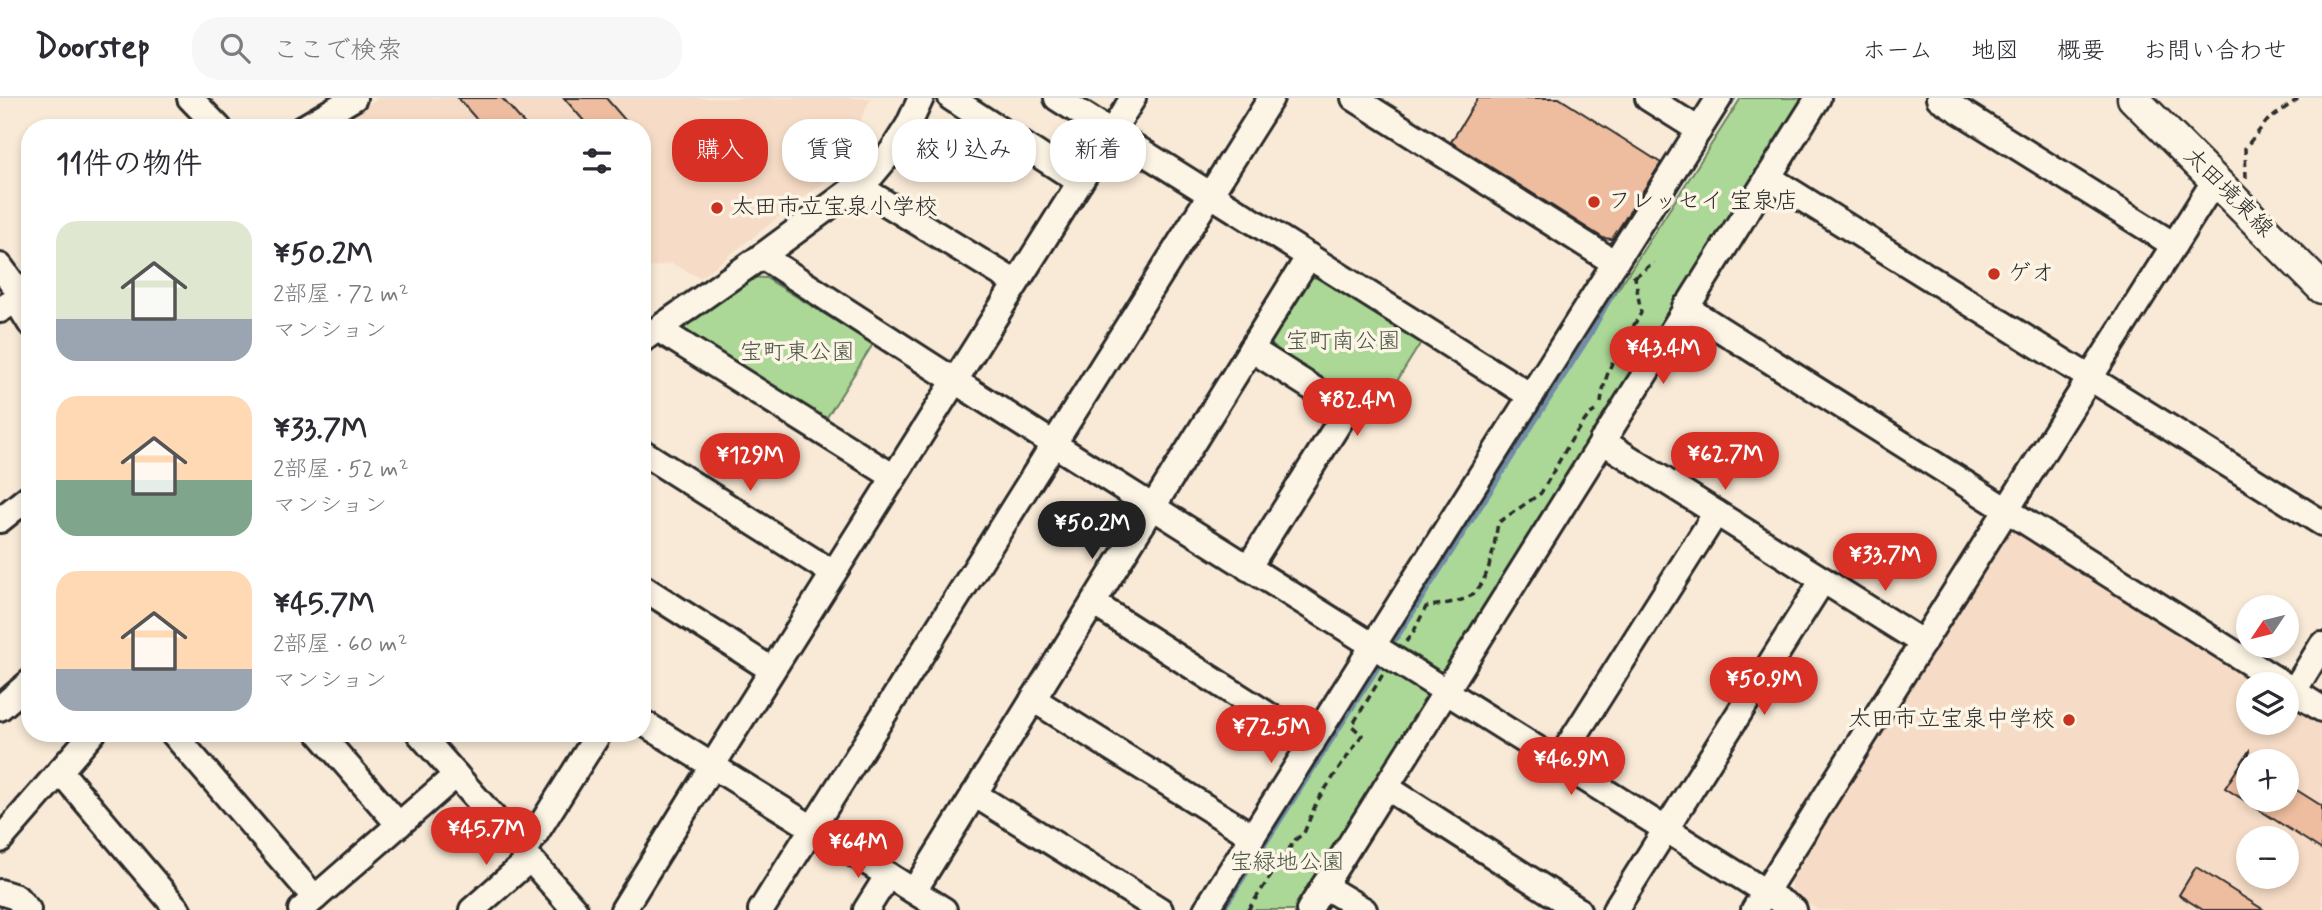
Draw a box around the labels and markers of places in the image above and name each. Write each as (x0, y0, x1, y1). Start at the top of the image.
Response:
place label: フレッセイ 宝泉店 (1608, 187, 1798, 217)
place label: 太田市立宝泉小学校 (731, 193, 938, 223)
marker: フレッセイ 宝泉店 (1586, 194, 1602, 210)
marker: 太田市立宝泉小学校 (709, 200, 725, 216)
place label: ゲオ (2008, 259, 2054, 289)
marker: ゲオ (1986, 266, 2002, 282)
pin: ¥43.4M (1606, 327, 1720, 386)
pin: ¥82.4M (1300, 378, 1414, 438)
pin: ¥62.7M (1668, 432, 1782, 492)
pin: ¥129M (701, 434, 799, 493)
pin: ¥50.2M (1035, 502, 1149, 561)
pin: ¥33.7M (1828, 533, 1942, 593)
pin: ¥50.9M (1707, 658, 1821, 717)
place label: 太田市立宝泉中学校 (1848, 705, 2055, 735)
pin: ¥72.5M (1214, 706, 1328, 765)
marker: 太田市立宝泉中学校 (2061, 712, 2077, 728)
pin: ¥46.9M (1514, 738, 1628, 797)
pin: ¥45.7M (429, 808, 543, 867)
pin: ¥64M (817, 820, 899, 880)

